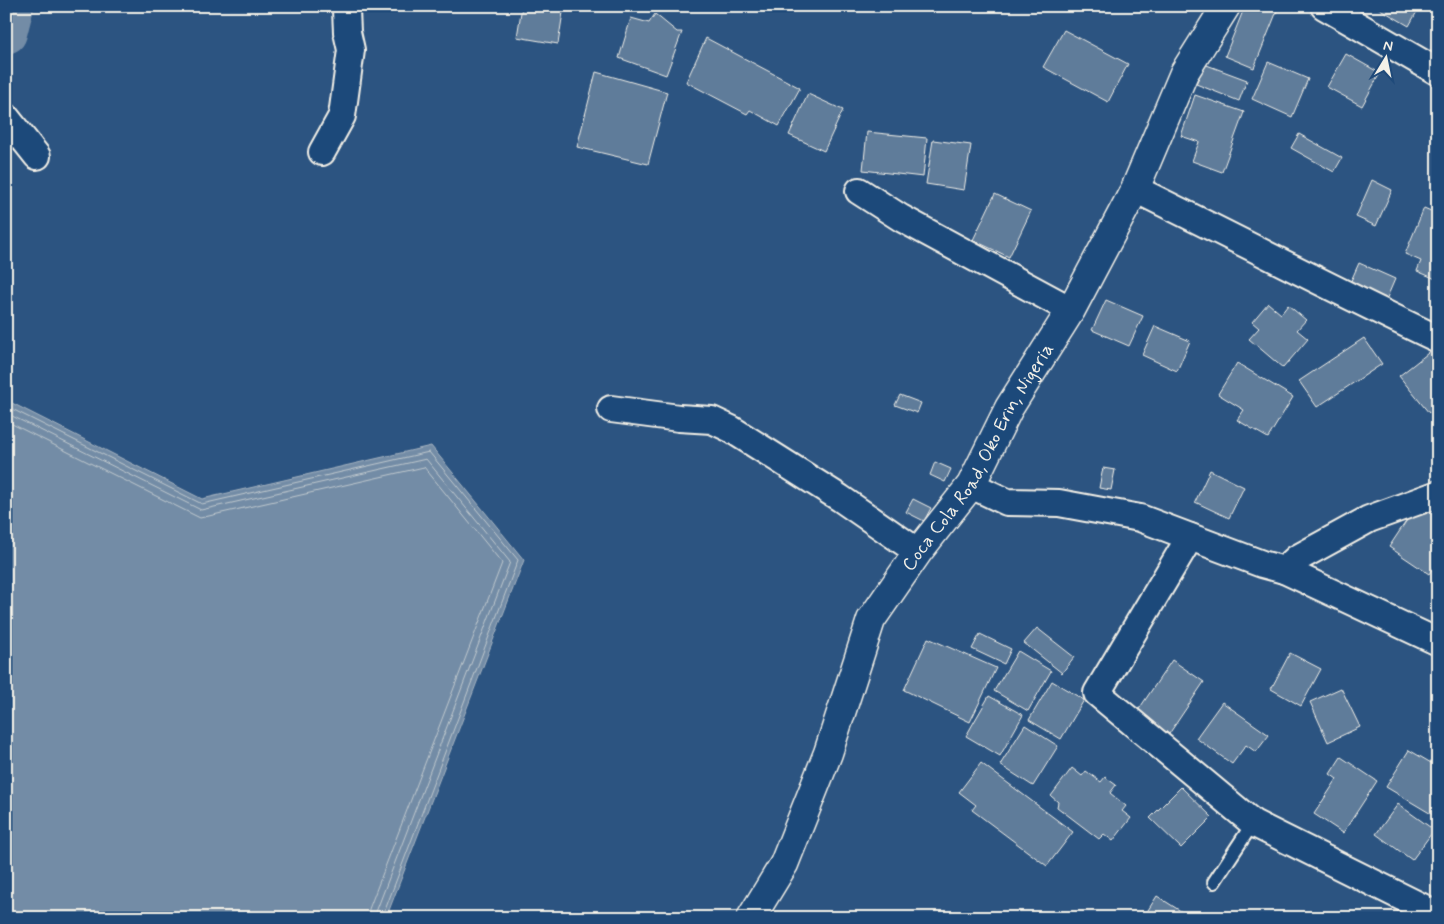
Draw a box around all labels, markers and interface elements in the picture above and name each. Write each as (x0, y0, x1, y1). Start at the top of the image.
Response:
north arrow (1362, 32, 1412, 82)
text: N (1382, 37, 1394, 56)
street label: Coca Cola Road, Oko Erin, Nigeria (896, 338, 1060, 576)

